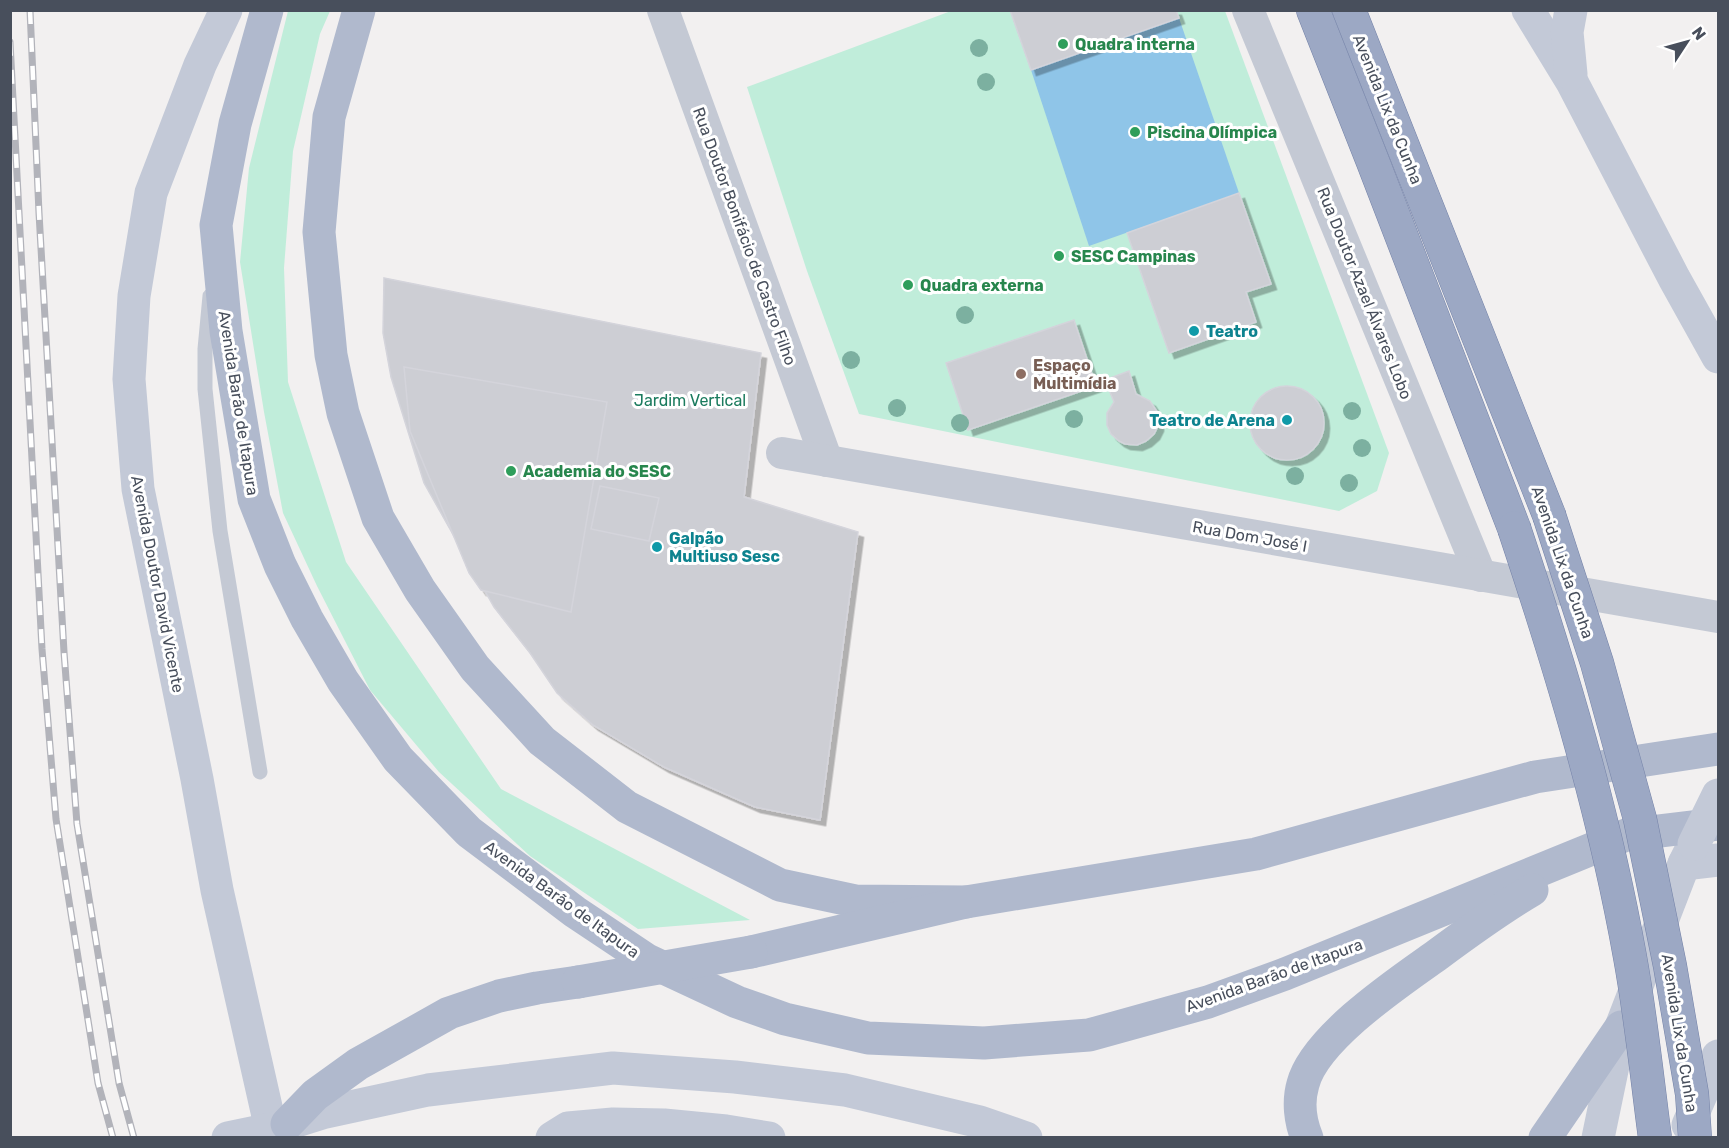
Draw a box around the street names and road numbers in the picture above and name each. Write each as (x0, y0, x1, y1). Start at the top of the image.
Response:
street label: Avenida Lix da Cunha (1349, 32, 1426, 187)
street label: Rua Doutor Bonifácio de Castro Filho (689, 105, 800, 368)
street label: Rua Doutor Azael Álvares Lobo (1313, 184, 1416, 402)
street label: Avenida Barão de Itapura (215, 309, 263, 497)
street label: Avenida Doutor David Vicente (127, 474, 188, 694)
street label: Avenida Lix da Cunha (1528, 483, 1598, 641)
street label: Rua Dom José I (1191, 517, 1309, 556)
street label: Avenida Barão de Itapura (481, 837, 643, 962)
street label: Avenida Barão de Itapura (1183, 935, 1365, 1016)
street label: Avenida Lix da Cunha (1658, 953, 1701, 1114)

